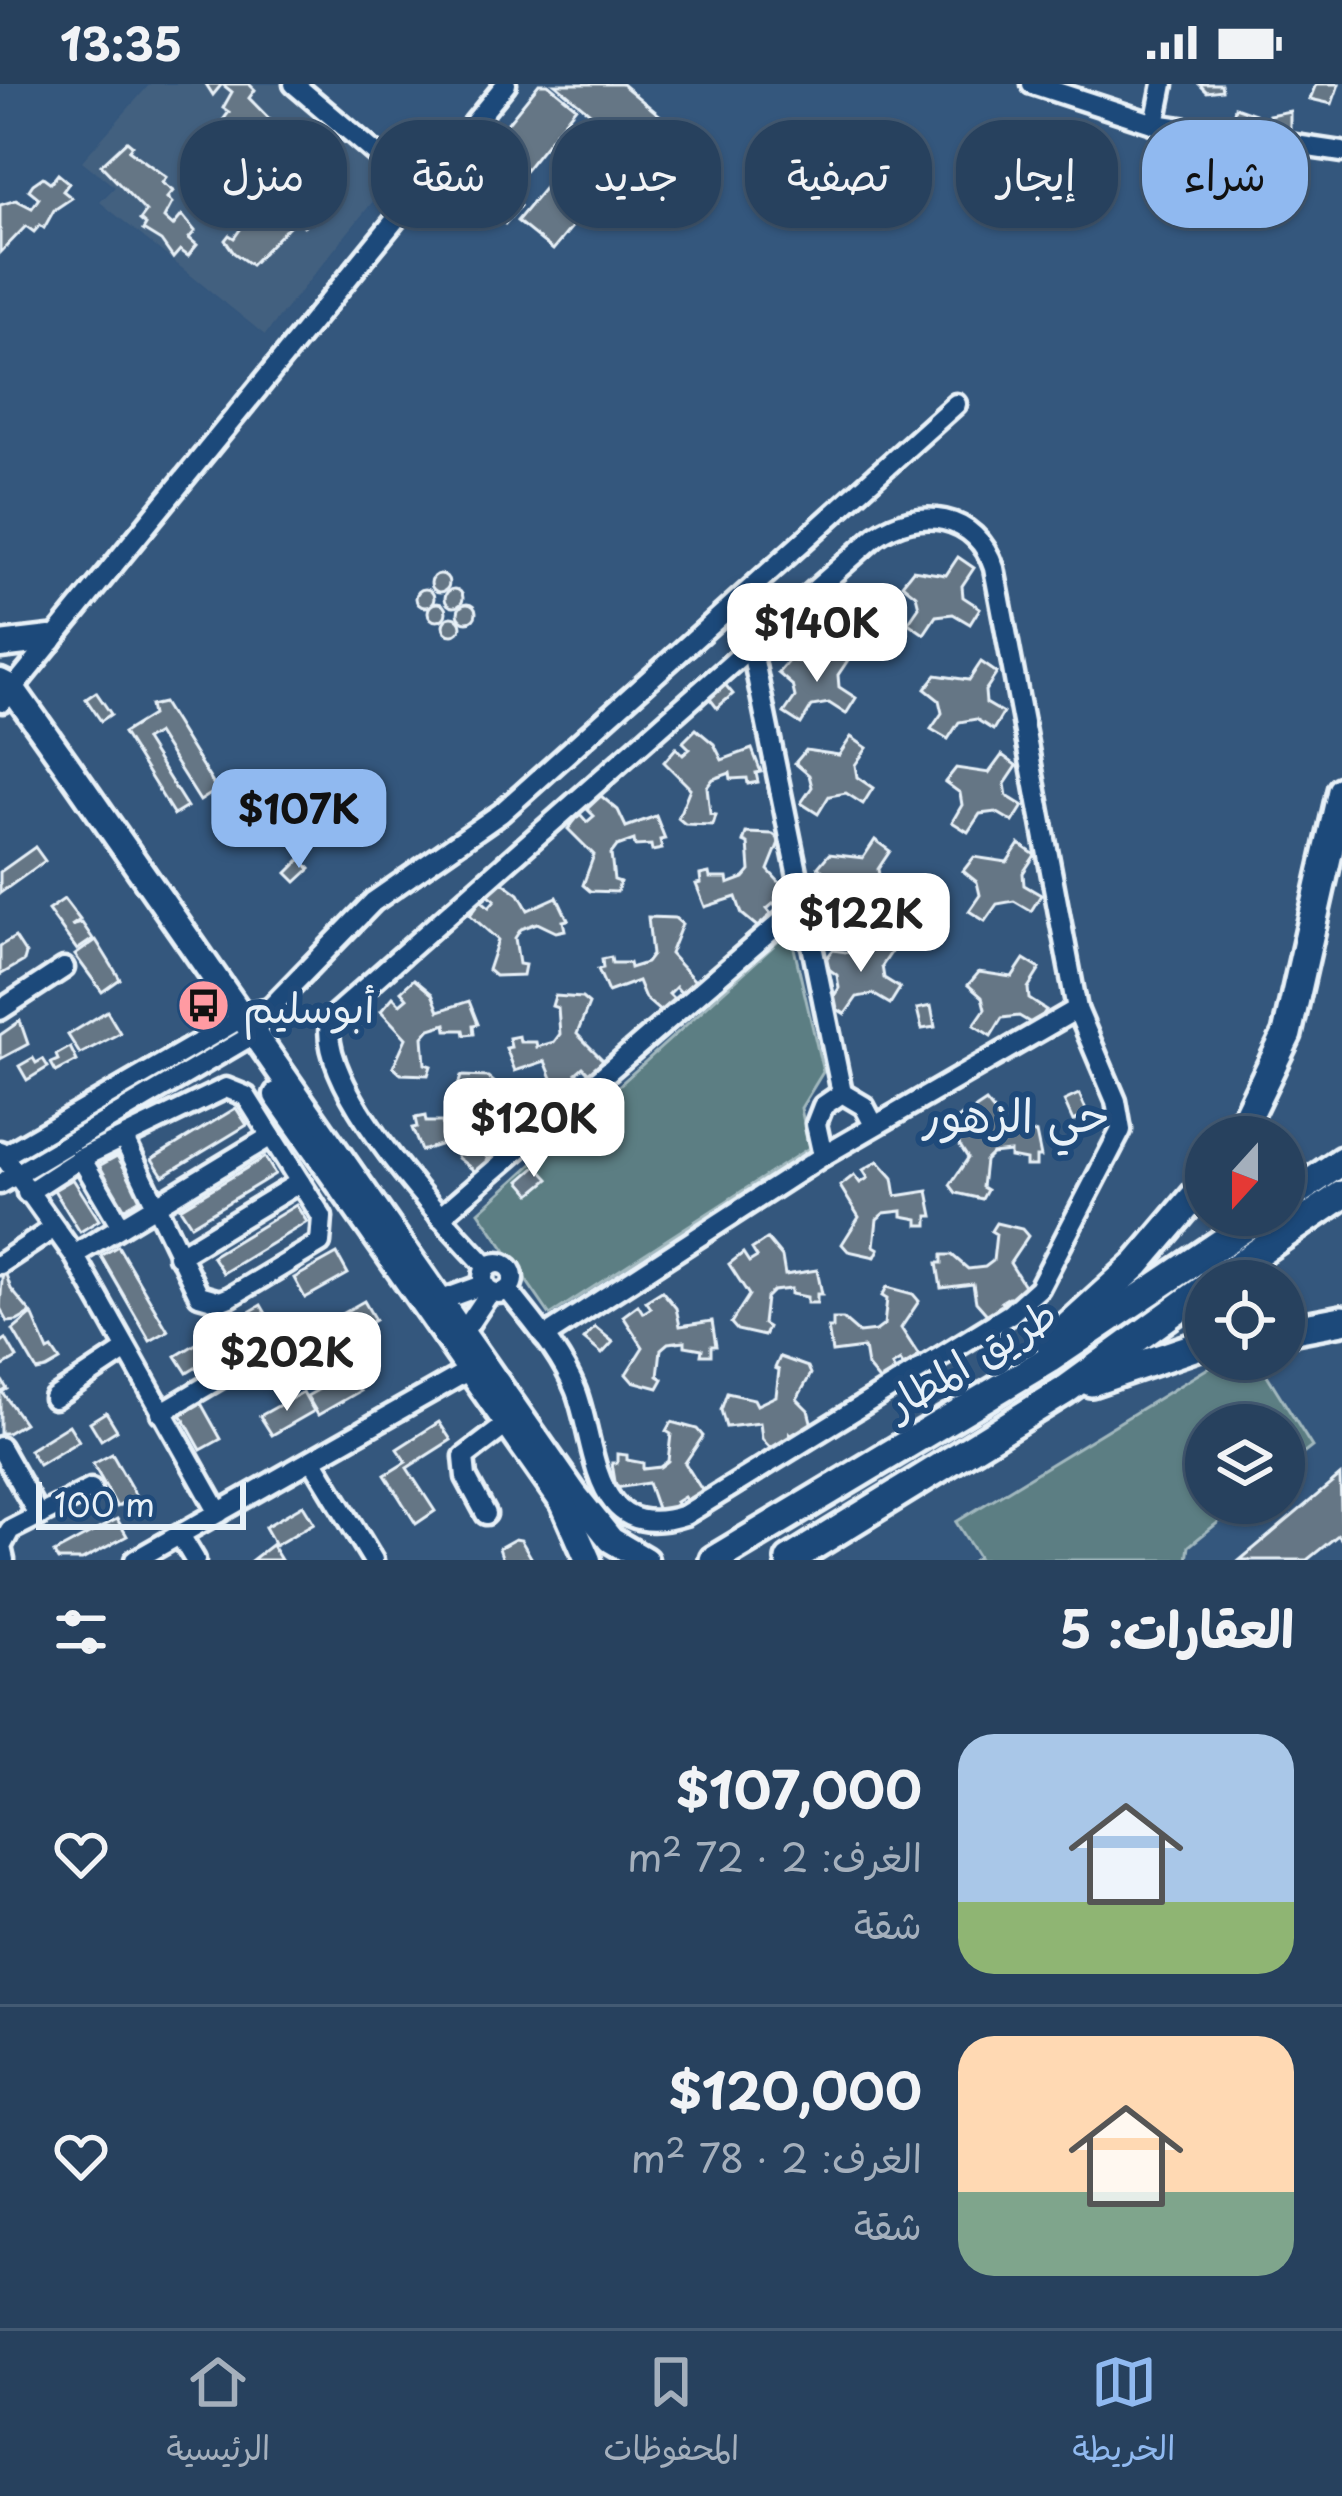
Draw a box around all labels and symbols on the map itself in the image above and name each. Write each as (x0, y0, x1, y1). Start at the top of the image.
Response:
pin: $140K (733, 583, 901, 685)
pin: $107K (215, 769, 383, 871)
pin: $122K (777, 873, 945, 975)
place label: أبوسليم (243, 974, 375, 1040)
bus stop icon: أبوسليم (176, 977, 232, 1033)
pin: $120K (450, 1078, 618, 1180)
district label: حي الزهور (921, 1079, 1110, 1156)
north arrow (1185, 1116, 1305, 1236)
street label: طريق المطار (870, 1280, 1068, 1433)
pin: $202K (203, 1312, 371, 1414)
scale bar (36, 1476, 246, 1529)

